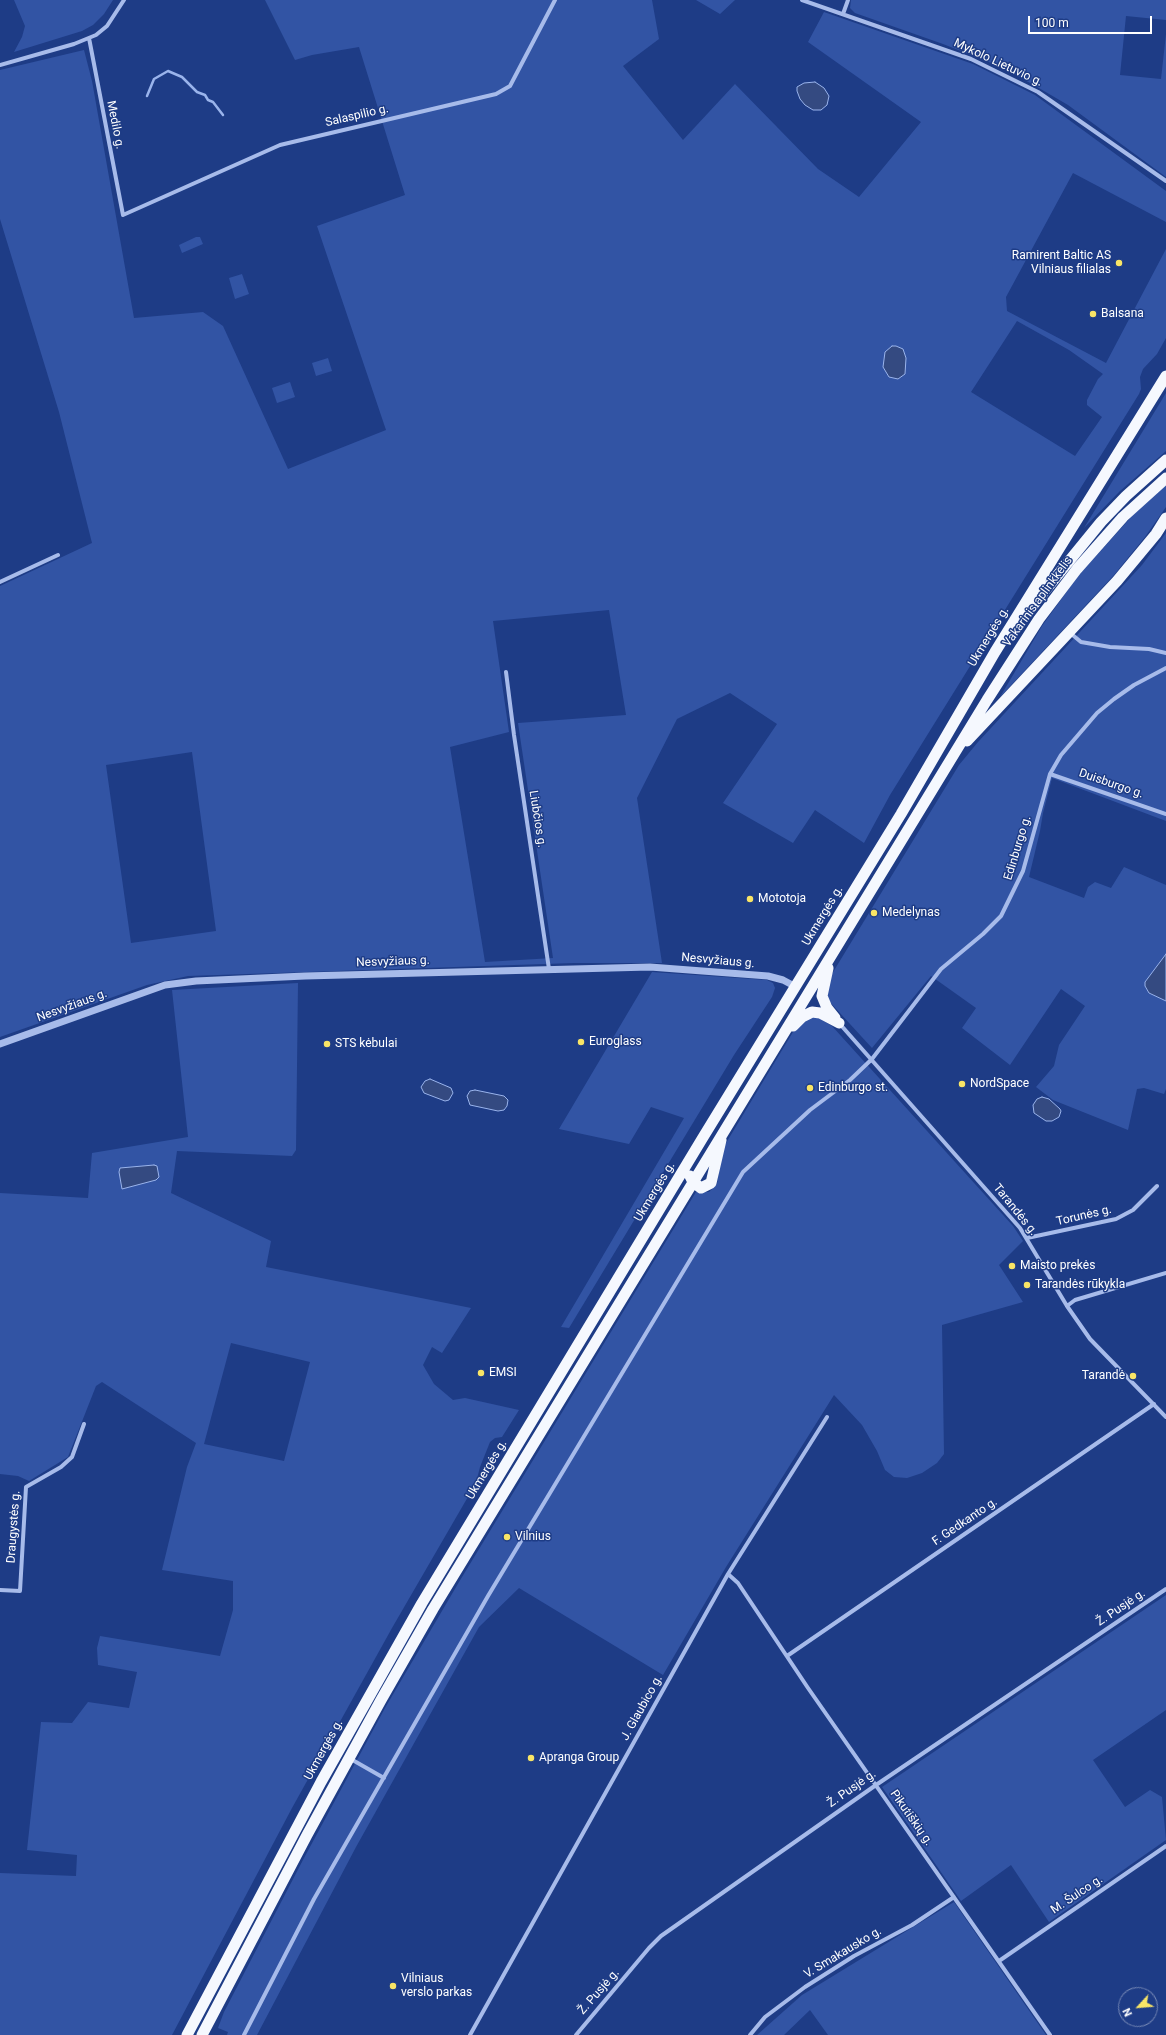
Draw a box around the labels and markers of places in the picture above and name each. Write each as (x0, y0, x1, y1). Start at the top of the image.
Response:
place label: Ramirent Baltic AS Vilniaus filialas (1012, 249, 1111, 277)
marker: Ramirent Baltic AS Vilniaus filialas (1114, 258, 1124, 268)
place label: Balsana (1101, 307, 1144, 321)
marker: Balsana (1088, 309, 1098, 319)
place label: Mototoja (758, 892, 806, 906)
marker: Mototoja (745, 894, 755, 904)
place label: Medelynas (882, 906, 940, 920)
marker: Medelynas (869, 908, 879, 918)
place label: Euroglass (589, 1035, 642, 1049)
place label: STS kėbulai (335, 1037, 397, 1051)
marker: Euroglass (576, 1037, 586, 1047)
marker: STS kėbulai (322, 1039, 332, 1049)
place label: NordSpace (970, 1077, 1029, 1091)
marker: NordSpace (957, 1079, 967, 1089)
place label: Edinburgo st. (818, 1081, 888, 1095)
marker: Edinburgo st. (805, 1083, 815, 1093)
place label: Maisto prekės (1020, 1259, 1095, 1273)
marker: Maisto prekės (1007, 1261, 1017, 1271)
place label: Tarandės rūkykla (1035, 1278, 1125, 1292)
marker: Tarandės rūkykla (1022, 1280, 1032, 1290)
place label: EMSI (489, 1366, 517, 1380)
marker: EMSI (476, 1368, 486, 1378)
place label: Tarandė (1082, 1369, 1125, 1383)
marker: Tarandė (1128, 1371, 1138, 1381)
place label: Vilnius (515, 1530, 551, 1544)
marker: Vilnius (502, 1532, 512, 1542)
place label: Apranga Group (539, 1751, 619, 1765)
marker: Apranga Group (526, 1753, 536, 1763)
place label: Vilniaus verslo parkas (401, 1972, 472, 2000)
marker: Vilniaus verslo parkas (388, 1981, 398, 1991)

